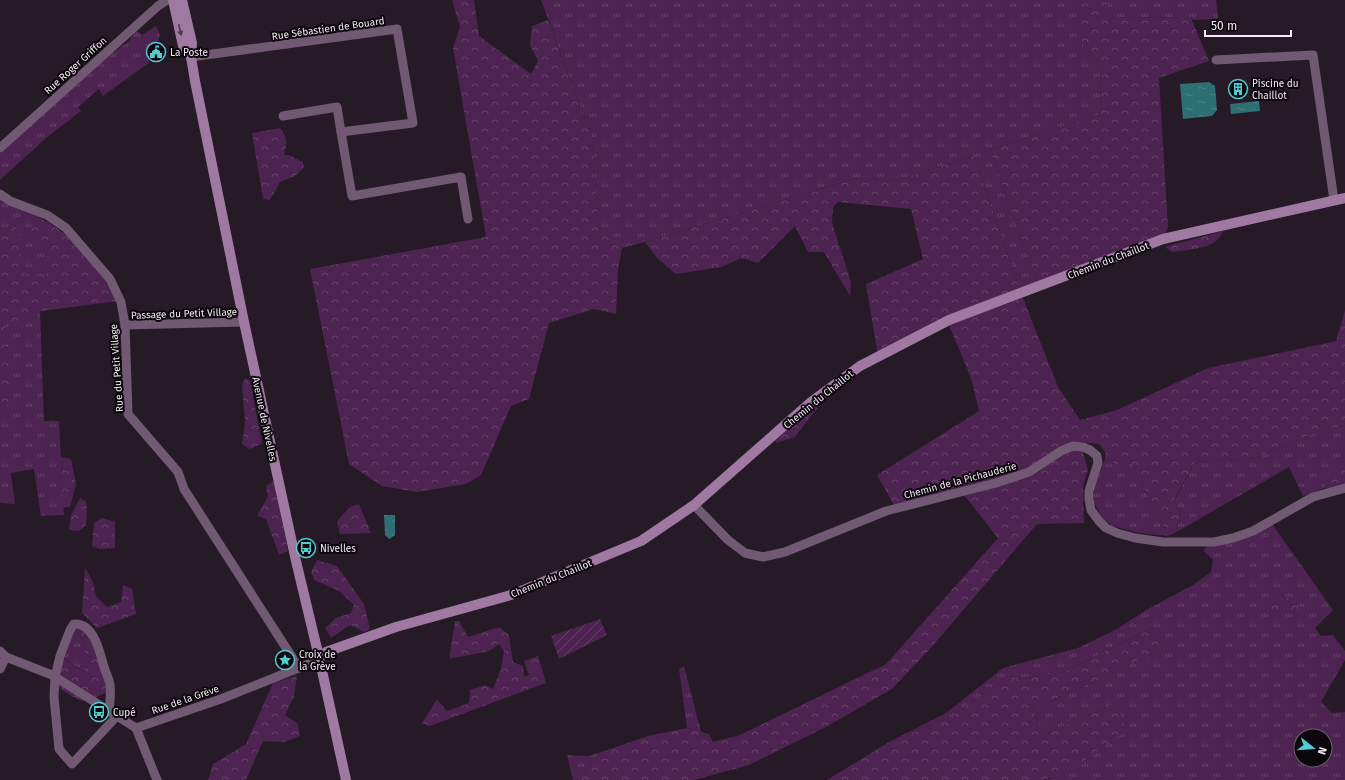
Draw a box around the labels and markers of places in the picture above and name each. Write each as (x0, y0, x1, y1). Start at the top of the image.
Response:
public building icon: La Poste (145, 41, 167, 63)
place label: La Poste (170, 47, 208, 59)
building icon: Piscine du Chaillot (1227, 78, 1249, 100)
place label: Piscine du Chaillot (1252, 78, 1299, 102)
bus stop icon: Nivelles (295, 537, 317, 559)
place label: Nivelles (320, 543, 356, 555)
place icon: Croix de la Grève (274, 649, 296, 671)
place label: Croix de la Grève (299, 649, 336, 673)
bus stop icon: Cupé (88, 701, 110, 723)
place label: Cupé (113, 707, 136, 719)

